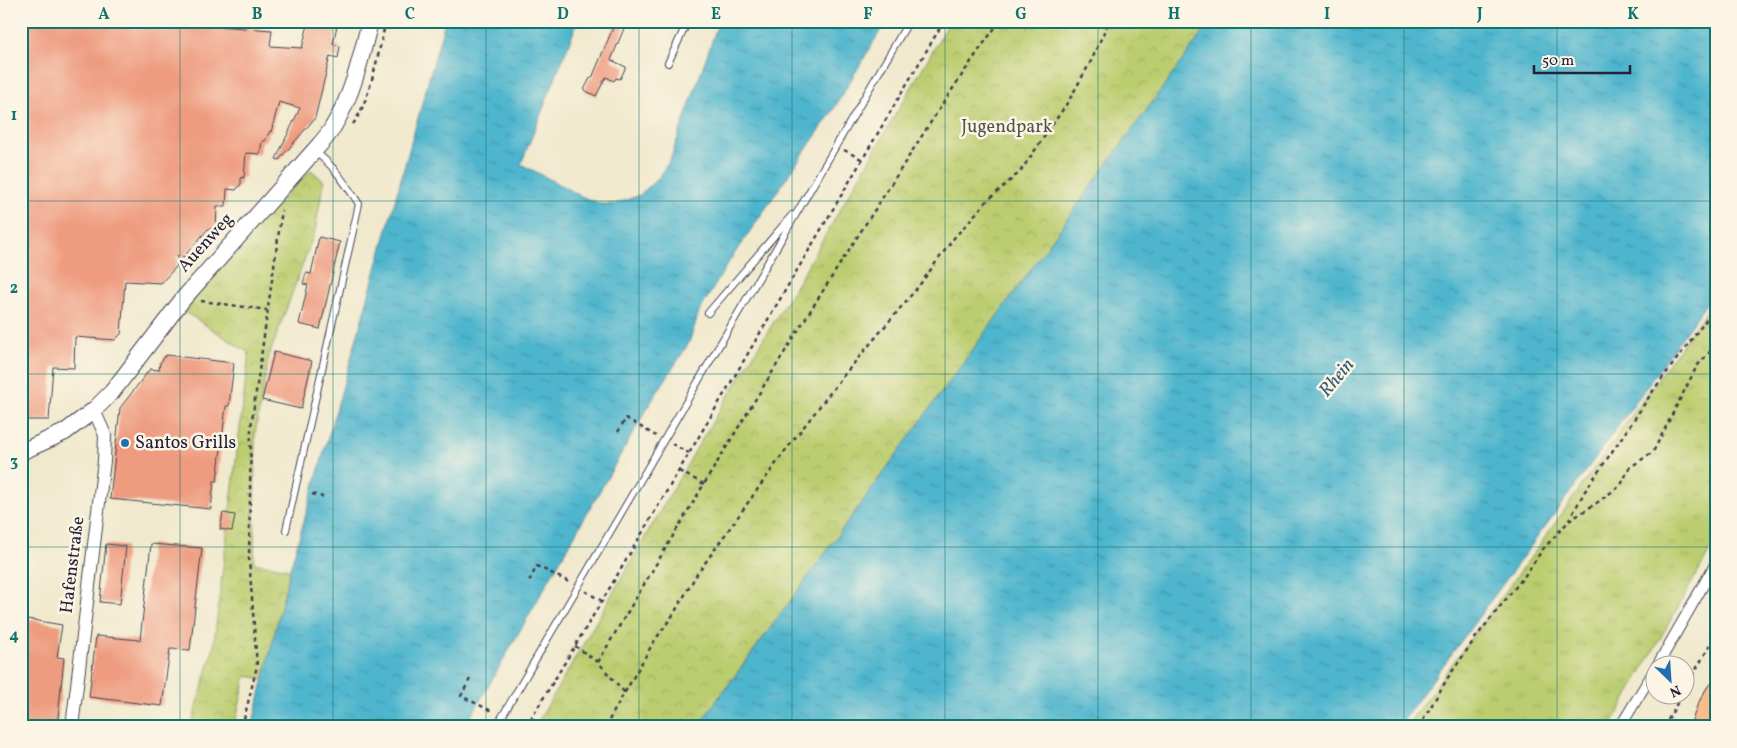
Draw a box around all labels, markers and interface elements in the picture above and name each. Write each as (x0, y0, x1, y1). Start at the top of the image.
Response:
text: A (98, 4, 110, 26)
text: B (252, 4, 263, 26)
text: C (405, 4, 415, 26)
text: D (557, 4, 569, 26)
text: E (711, 4, 721, 26)
text: F (863, 4, 873, 26)
text: G (1015, 4, 1027, 26)
text: H (1168, 4, 1180, 26)
text: I (1324, 4, 1330, 26)
text: J (1476, 4, 1483, 26)
text: K (1627, 4, 1639, 26)
scale bar (1534, 42, 1631, 74)
text: 50 m (1542, 51, 1574, 72)
text: 1 (11, 105, 17, 127)
park label: Jugendpark (961, 115, 1053, 140)
street label: Auenweg (172, 208, 240, 278)
text: 2 (10, 278, 18, 300)
water label: Rhein (1313, 353, 1361, 403)
place label: Santos Grills (135, 431, 236, 456)
marker: Santos Grills (119, 437, 131, 449)
text: 3 (10, 451, 18, 473)
street label: Hafenstraße (55, 515, 91, 615)
text: 4 (9, 625, 19, 647)
north arrow (1644, 656, 1694, 706)
text: N (1666, 680, 1683, 701)

